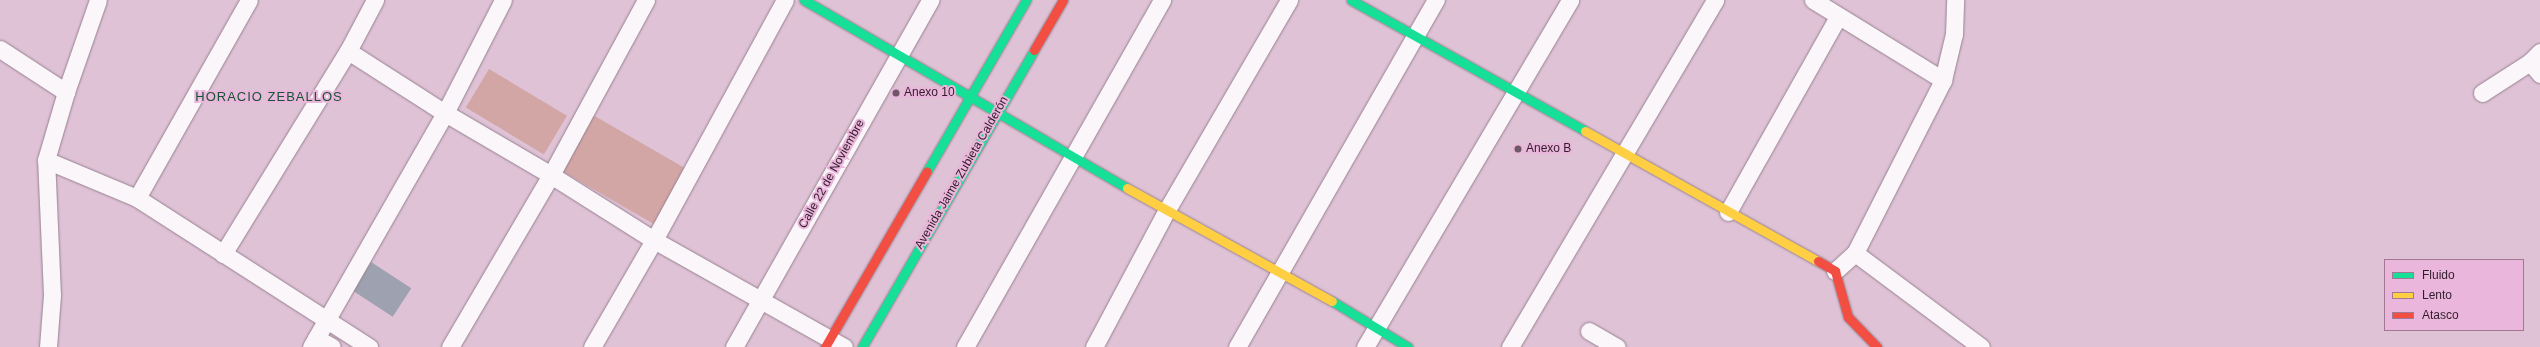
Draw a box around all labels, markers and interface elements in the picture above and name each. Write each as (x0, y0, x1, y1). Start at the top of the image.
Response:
place label: Anexo 10 (904, 86, 955, 100)
marker: Anexo 10 (891, 88, 901, 98)
district label: HORACIO ZEBALLOS (195, 89, 343, 105)
street label: Avenida Jaime Zubieta Calderón (912, 94, 1012, 252)
street label: Calle 22 de Noviembre (796, 117, 868, 231)
place label: Anexo B (1526, 142, 1571, 156)
marker: Anexo B (1513, 144, 1523, 154)
legend (2384, 259, 2524, 331)
text: Fluido (2422, 268, 2455, 282)
text: Lento (2422, 288, 2452, 302)
text: Atasco (2422, 308, 2459, 322)

